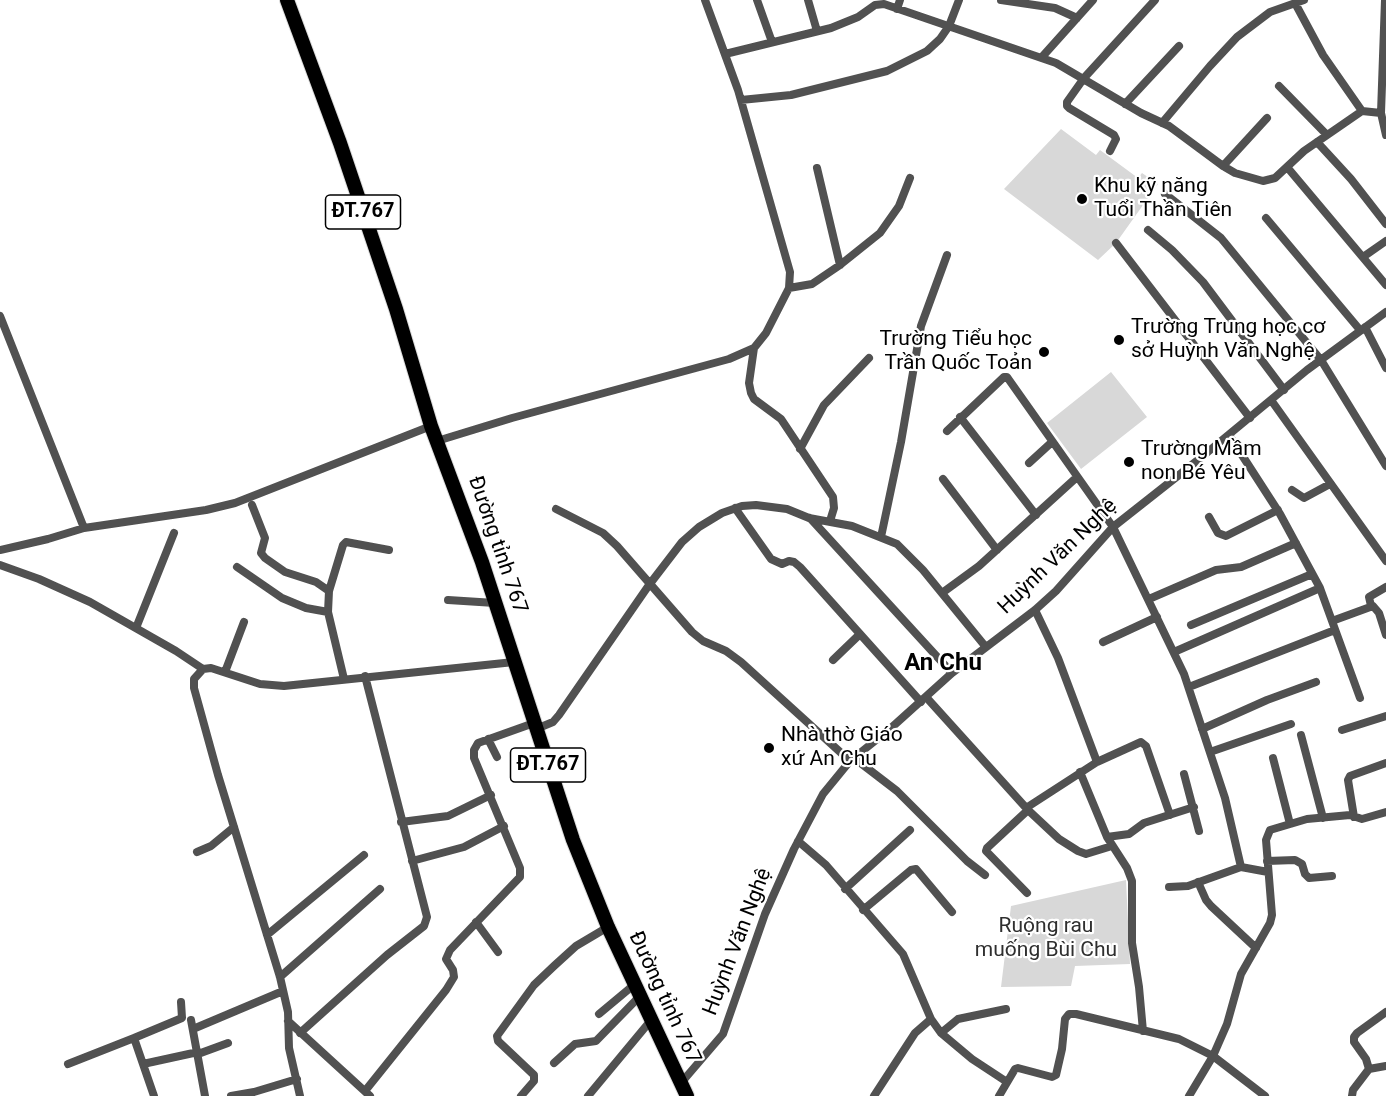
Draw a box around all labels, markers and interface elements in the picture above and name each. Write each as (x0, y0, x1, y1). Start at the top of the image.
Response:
place label: Khu kỹ năng Tuổi Thần Tiên (1094, 174, 1232, 224)
marker: Khu kỹ năng Tuổi Thần Tiên (1075, 192, 1089, 206)
road number: ĐT.767 (326, 195, 400, 229)
place label: Trường Trung học cơ sở Huỳnh Văn Nghệ (1131, 315, 1325, 365)
place label: Trường Tiểu học Trần Quốc Toản (879, 327, 1032, 377)
marker: Trường Trung học cơ sở Huỳnh Văn Nghệ (1112, 333, 1126, 347)
marker: Trường Tiểu học Trần Quốc Toản (1037, 345, 1051, 359)
place label: Trường Mầm non Bé Yêu (1141, 437, 1262, 487)
marker: Trường Mầm non Bé Yêu (1122, 455, 1136, 469)
street label: Đường tỉnh 767 (462, 473, 532, 617)
street label: Huỳnh Văn Nghệ (993, 494, 1123, 620)
district label: An Chu (904, 650, 982, 678)
place label: Nhà thờ Giáo xứ An Chu (781, 723, 903, 773)
marker: Nhà thờ Giáo xứ An Chu (762, 741, 776, 755)
road number: ĐT.767 (510, 748, 586, 782)
street label: Huỳnh Văn Nghệ (698, 865, 778, 1019)
park label: Ruộng rau muống Bùi Chu (975, 914, 1117, 964)
street label: Đường tỉnh 767 (622, 928, 706, 1068)

